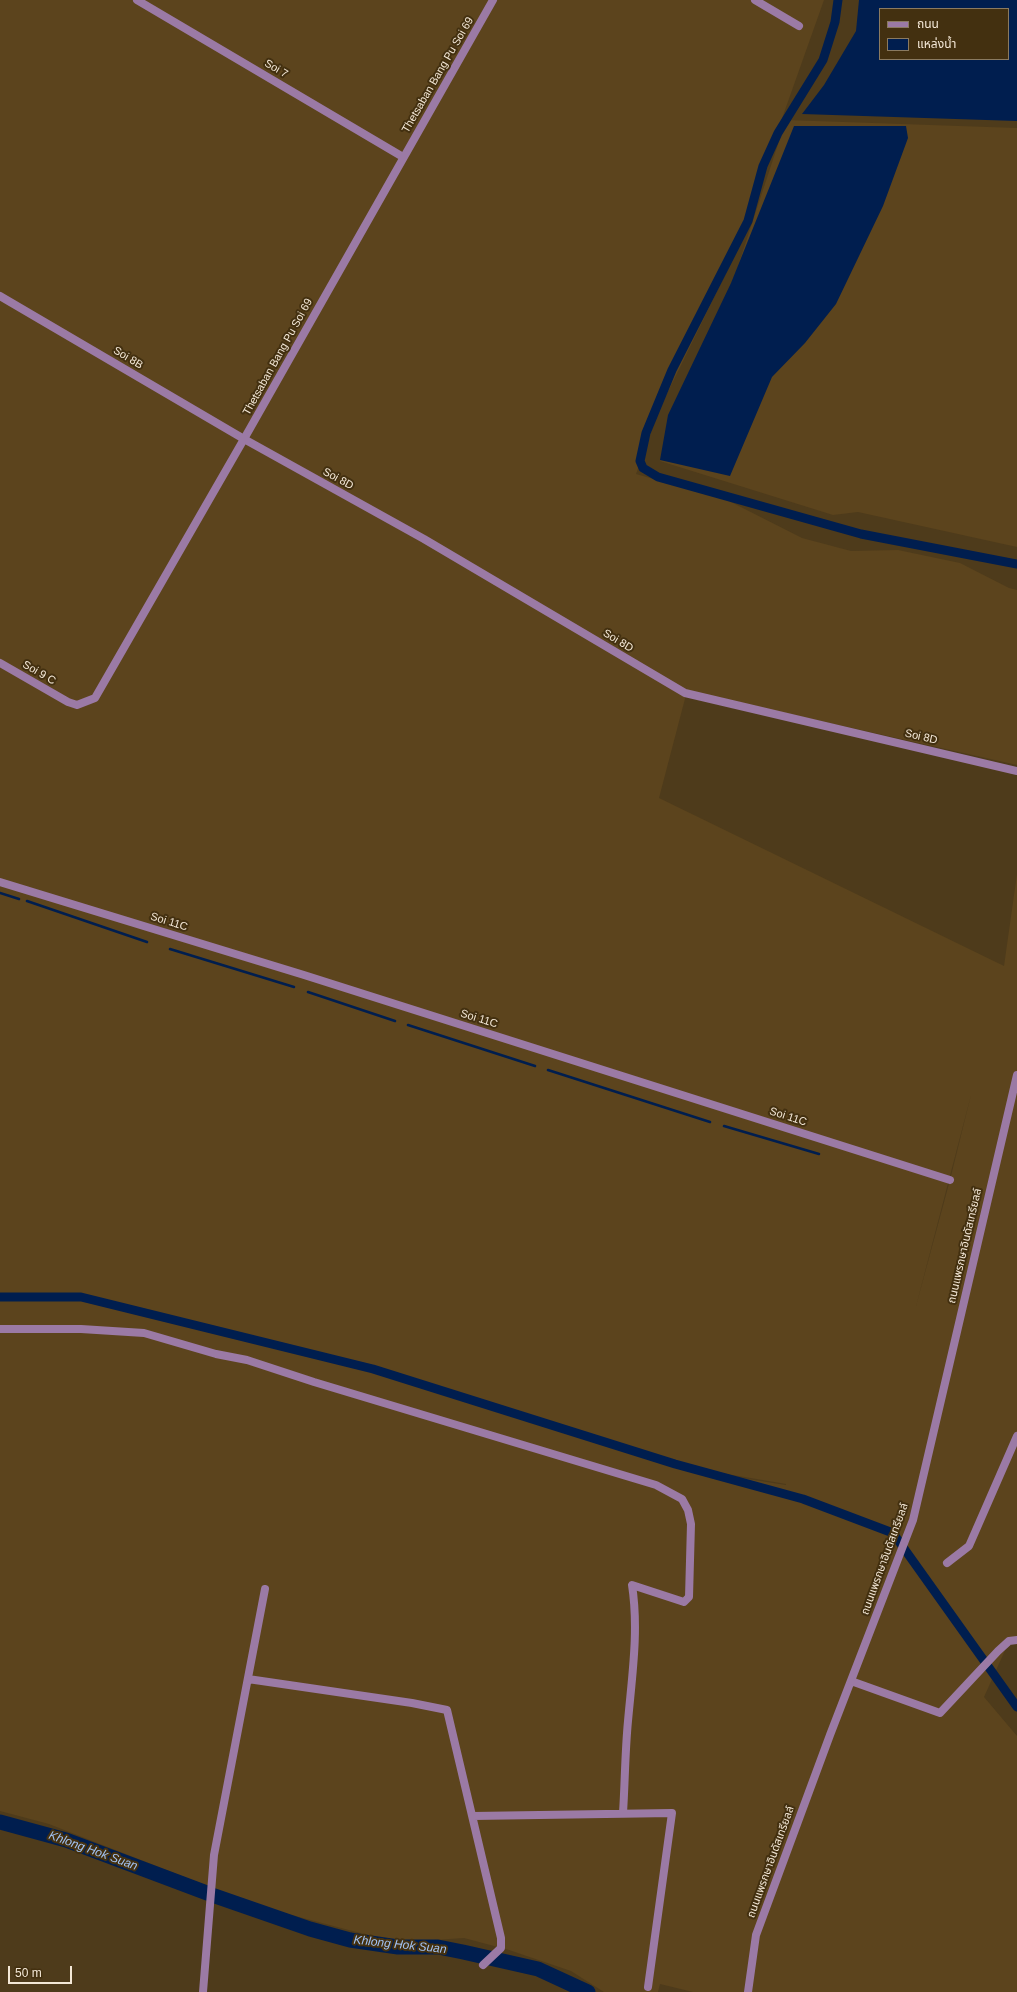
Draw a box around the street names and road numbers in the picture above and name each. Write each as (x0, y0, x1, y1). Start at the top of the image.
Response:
street label: Thetsaban Bang Pu Soi 69 (399, 15, 477, 135)
street label: Soi 7 (262, 57, 290, 81)
street label: Thetsaban Bang Pu Soi 69 (240, 296, 316, 418)
street label: Soi 8B (111, 344, 145, 372)
street label: Soi 8D (320, 465, 356, 493)
street label: Soi 8D (600, 627, 636, 655)
street label: Soi 9 C (20, 658, 58, 688)
street label: Soi 8D (903, 727, 939, 747)
street label: Soi 11C (149, 910, 189, 934)
street label: Soi 11C (459, 1007, 499, 1031)
street label: Soi 11C (768, 1105, 808, 1129)
street label: ถนนแพรกษาอินดัสเทรียลล์ (945, 1187, 985, 1305)
street label: ถนนแพรกษาอินดัสเทรียลล์ (859, 1501, 911, 1617)
street label: ถนนแพรกษาอินดัสเทรียลล์ (745, 1804, 797, 1920)

